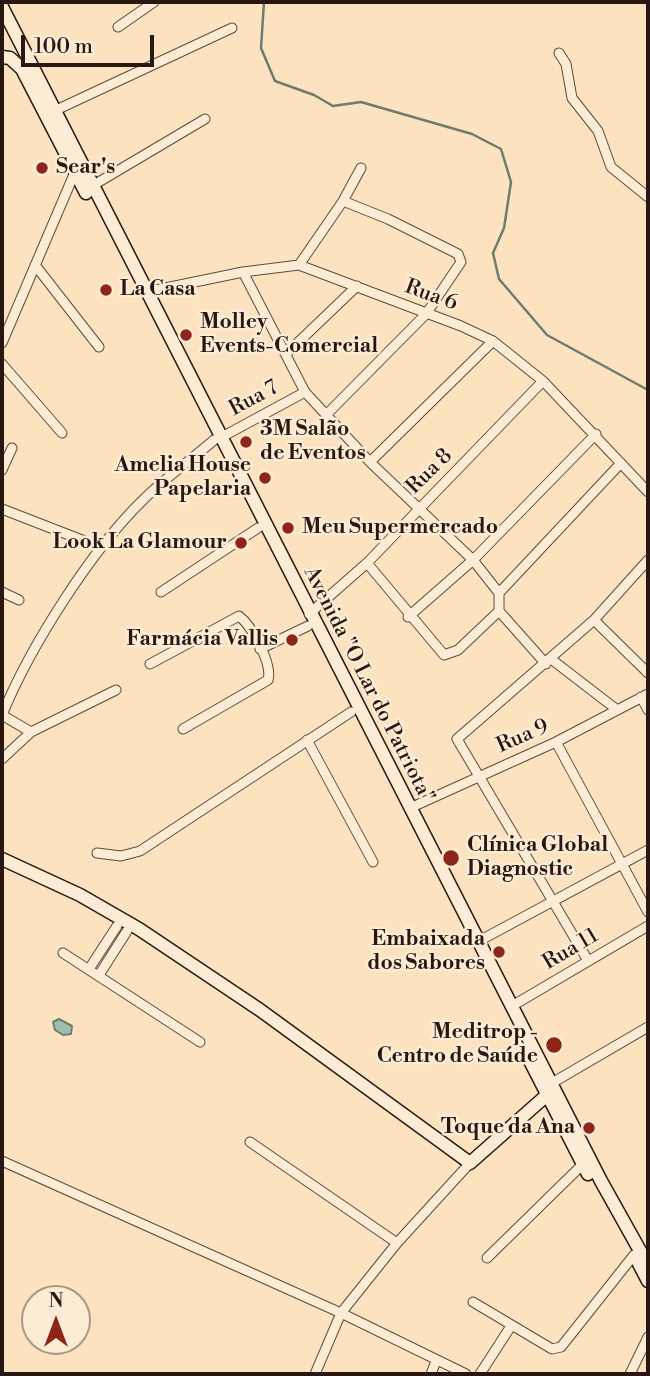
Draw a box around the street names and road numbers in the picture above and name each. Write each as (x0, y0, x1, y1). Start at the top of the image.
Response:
street label: Rua 6 (401, 275, 461, 317)
street label: Rua 7 (225, 376, 283, 422)
street label: Rua 8 (402, 444, 458, 500)
street label: Avenida "O Lar do Patriota" (297, 563, 439, 807)
street label: Rua 9 (493, 714, 553, 760)
street label: Rua 11 (539, 924, 603, 976)

